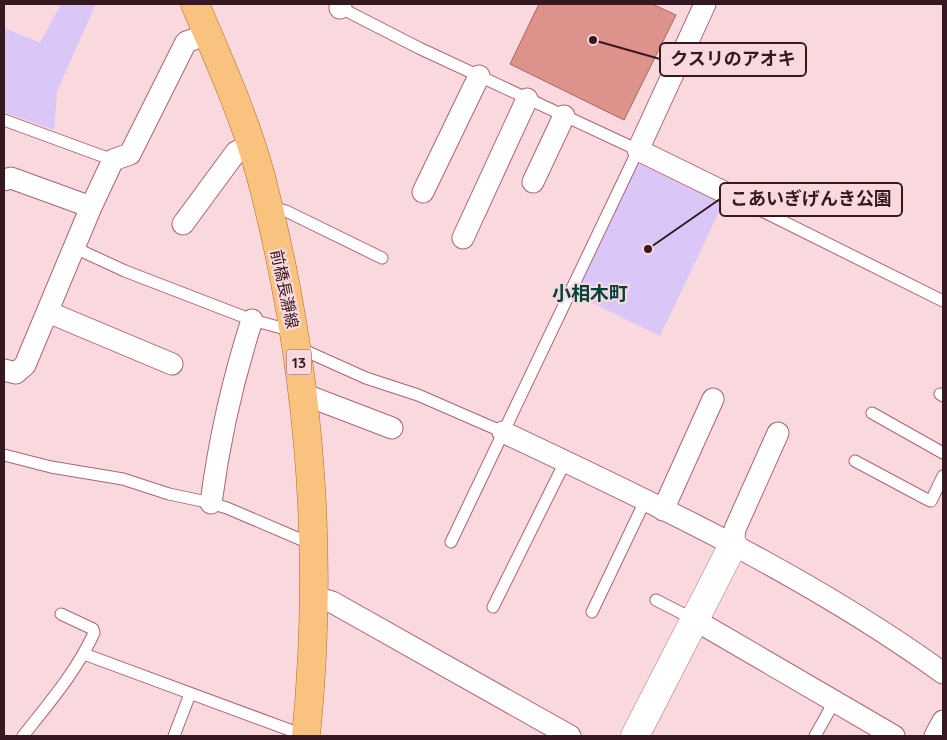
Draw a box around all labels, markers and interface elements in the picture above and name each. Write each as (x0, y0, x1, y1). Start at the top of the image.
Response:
callout: クスリのアオキ (660, 43, 806, 76)
text: クスリのアオキ (670, 47, 796, 70)
callout: こあいぎげんき公園 (720, 183, 902, 216)
text: こあいぎげんき公園 (730, 187, 892, 210)
street label: 前橋長瀞線 (267, 248, 303, 330)
district label: 小相木町 (552, 281, 628, 305)
road number: 13 (286, 350, 312, 374)

